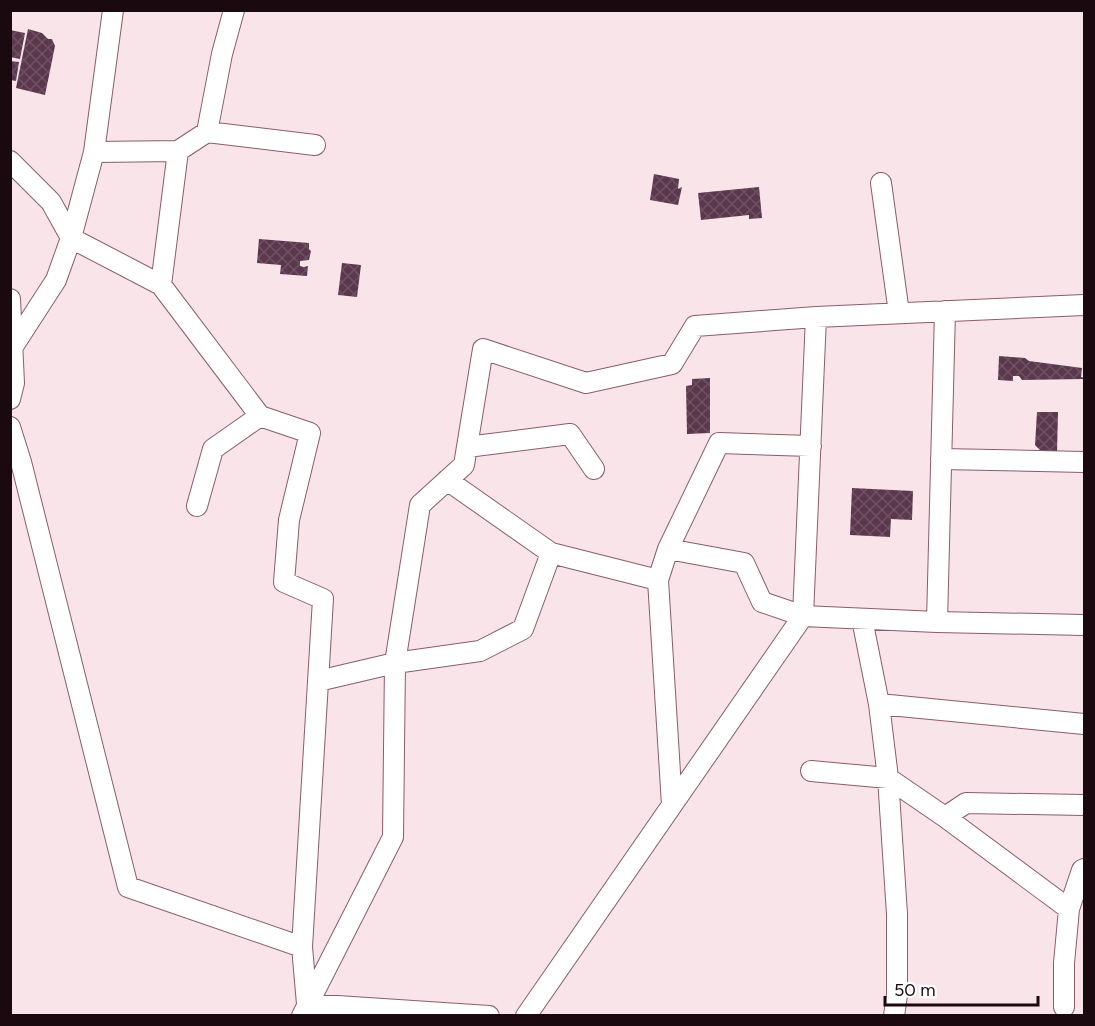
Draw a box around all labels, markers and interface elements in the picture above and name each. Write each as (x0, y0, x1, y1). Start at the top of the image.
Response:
scale bar (885, 969, 1038, 1007)
text: 50 m (894, 979, 936, 1001)

